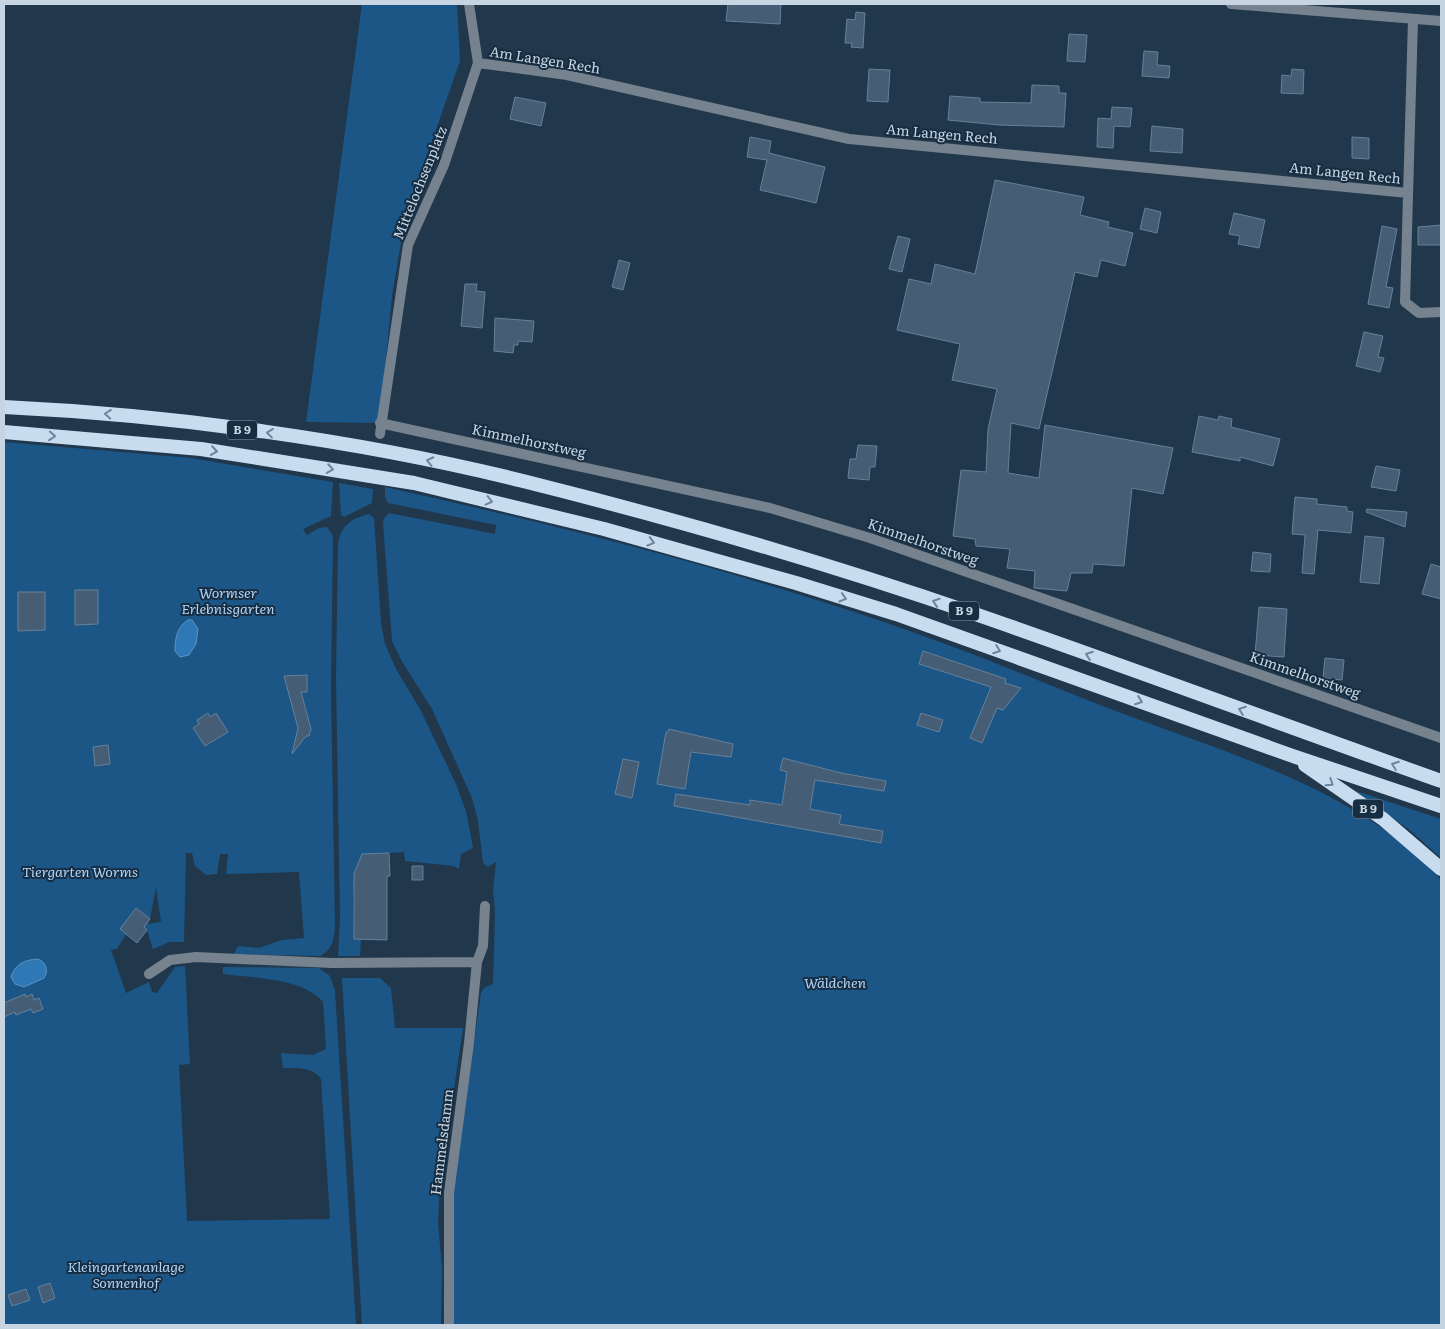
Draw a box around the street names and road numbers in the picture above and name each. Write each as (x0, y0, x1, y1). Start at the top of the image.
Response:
street label: Am Langen Rech (488, 40, 602, 78)
street label: Am Langen Rech (885, 118, 999, 148)
street label: Mittelochsenplatz (387, 123, 451, 242)
street label: Am Langen Rech (1288, 156, 1402, 188)
street label: Kimmelhorstweg (470, 418, 588, 462)
road number: B 9 (227, 420, 257, 440)
street label: Kimmelhorstweg (865, 513, 982, 569)
road number: B 9 (949, 602, 979, 620)
street label: Kimmelhorstweg (1247, 646, 1364, 702)
road number: B 9 (1353, 800, 1383, 819)
street label: Hammelsdamm (425, 1087, 458, 1196)

